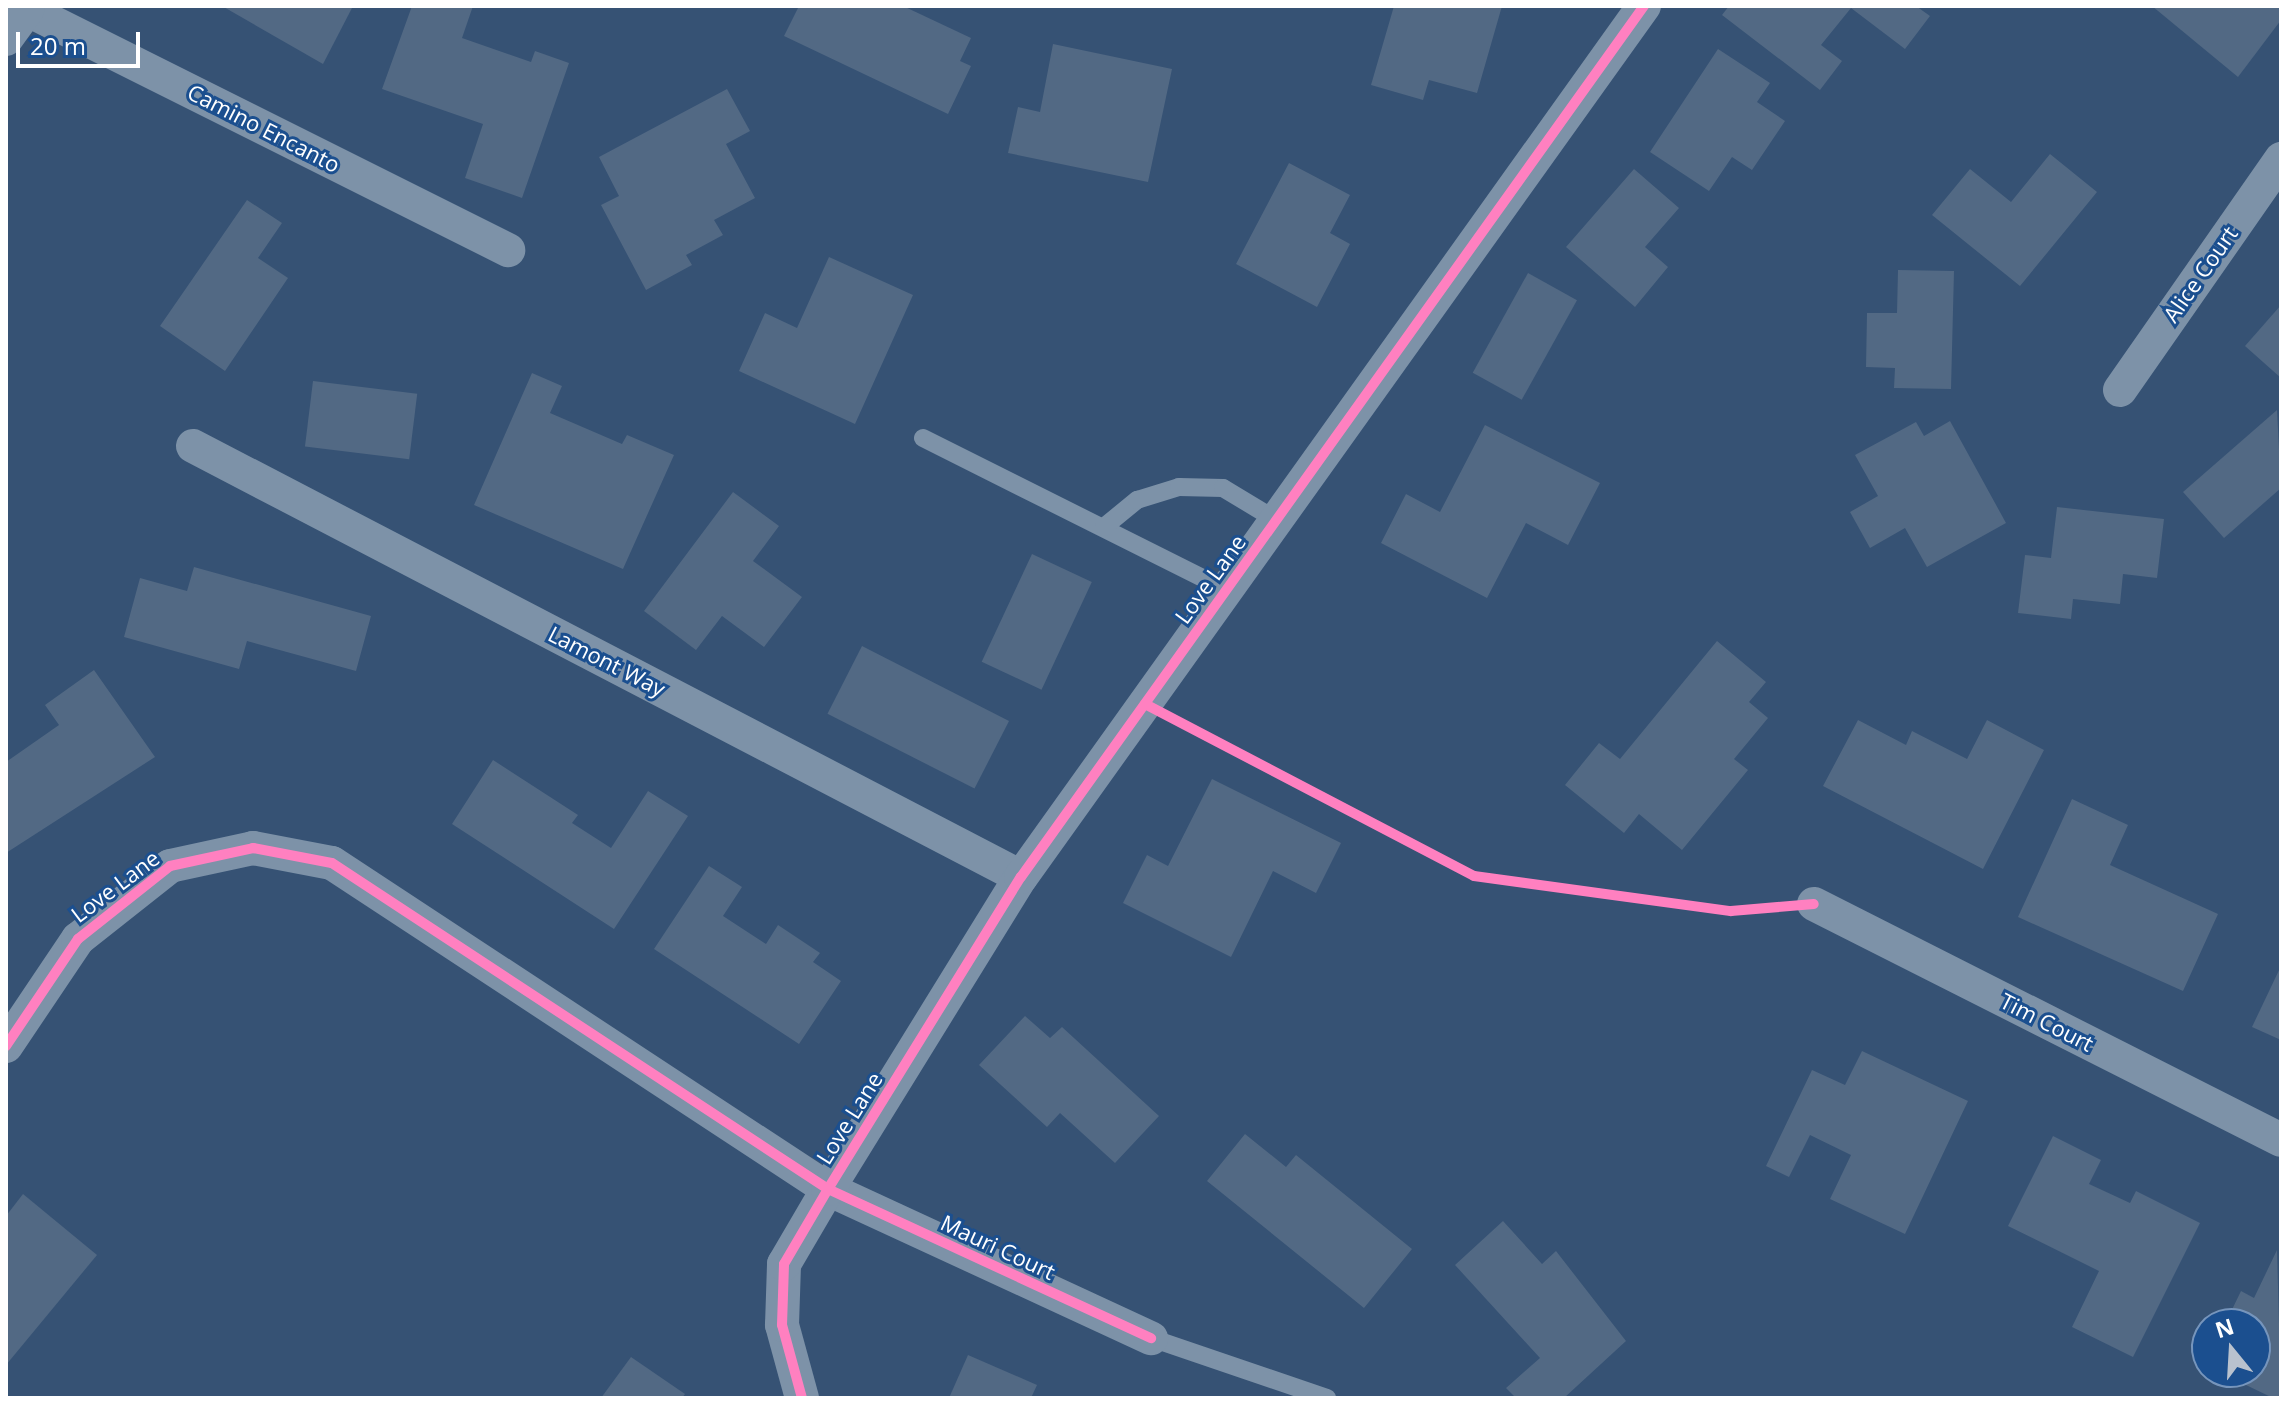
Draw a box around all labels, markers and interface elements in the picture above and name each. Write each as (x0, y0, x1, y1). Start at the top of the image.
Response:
scale bar (20, 16, 144, 66)
text: 20 m (30, 29, 86, 62)
street label: Camino Encanto (183, 78, 345, 178)
street label: Alice Court (2157, 221, 2243, 327)
street label: Love Lane (1169, 529, 1251, 629)
street label: Lamont Way (544, 620, 670, 702)
street label: Love Lane (66, 844, 164, 928)
street label: Tim Court (1996, 987, 2098, 1057)
street label: Love Lane (810, 1067, 888, 1169)
street label: Mauri Court (937, 1209, 1059, 1285)
north arrow (2191, 1308, 2271, 1388)
text: N (2211, 1310, 2237, 1344)

